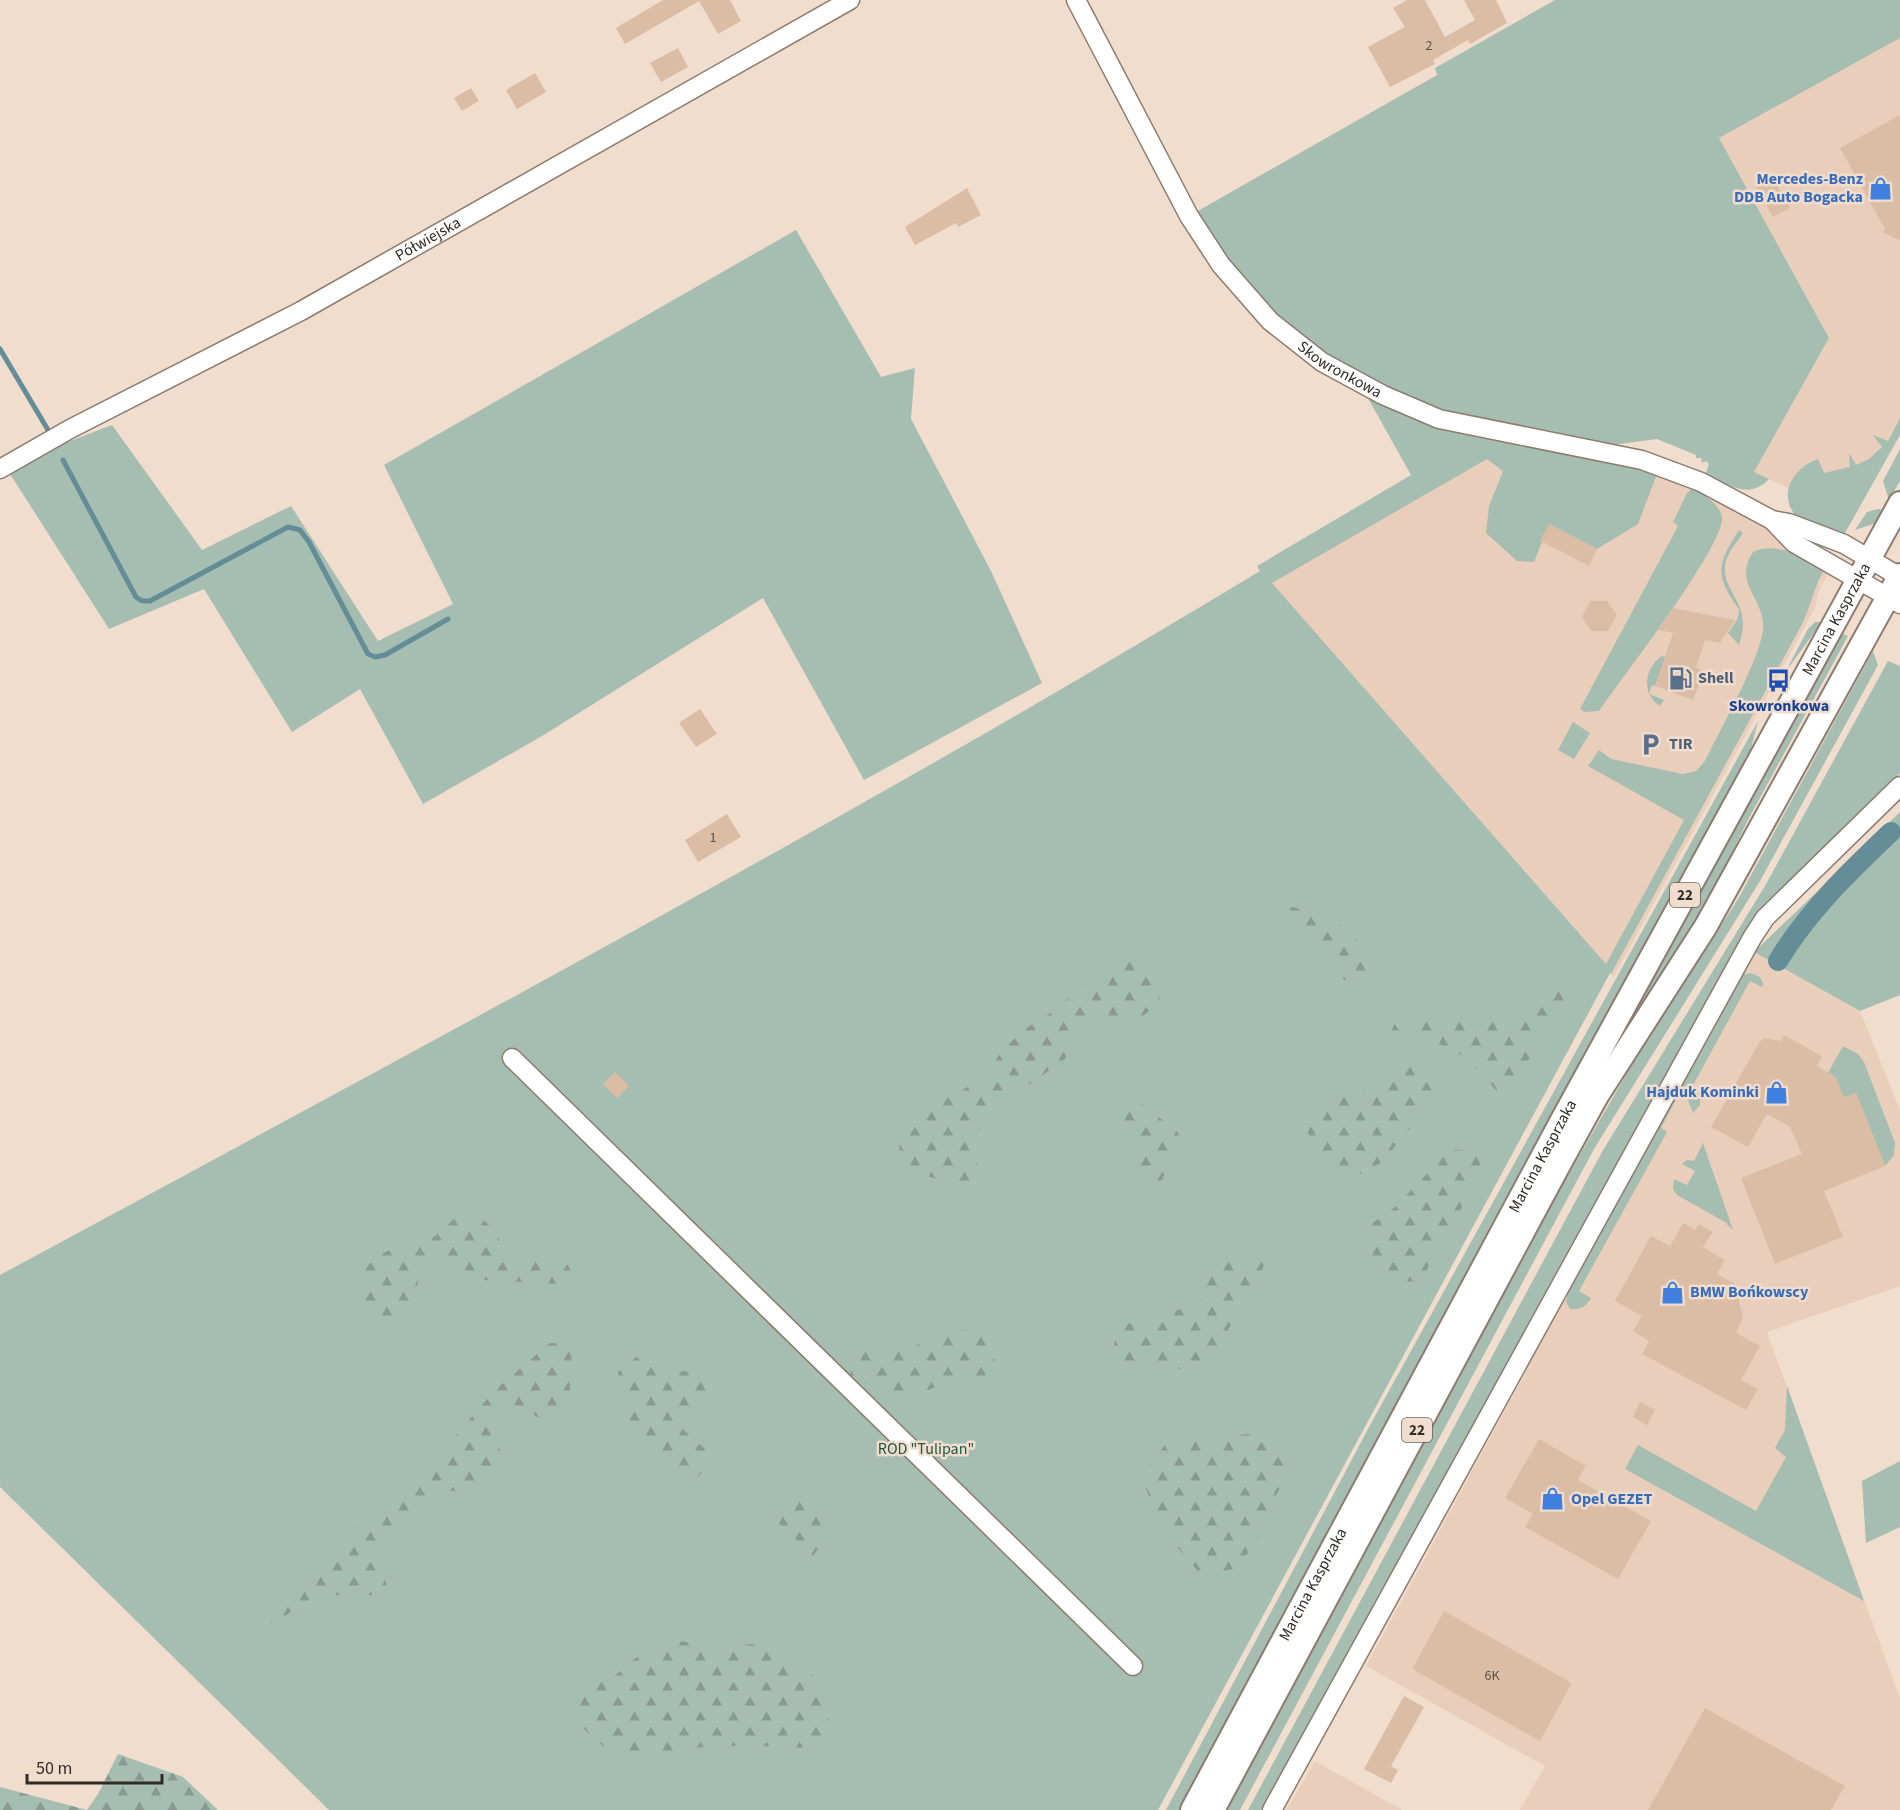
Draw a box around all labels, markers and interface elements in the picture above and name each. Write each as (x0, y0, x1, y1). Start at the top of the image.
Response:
house number: 2 (1426, 36, 1433, 56)
place label: Mercedes-Benz DDB Auto Bogacka (1734, 168, 1863, 208)
shop icon: Mercedes-Benz DDB Auto Bogacka (1868, 175, 1894, 201)
street label: Półwiejska (391, 212, 465, 266)
street label: Skowronkowa (1293, 336, 1386, 403)
street label: Marcina Kasprzaka (1797, 559, 1876, 679)
fuel station icon: Shell (1667, 665, 1693, 691)
place label: Shell (1698, 667, 1734, 689)
bus stop icon: Skowronkowa (1766, 668, 1792, 694)
place label: Skowronkowa (1729, 695, 1829, 717)
parking icon: TIR (1638, 731, 1664, 757)
place label: TIR (1669, 733, 1693, 755)
house number: 1 (710, 828, 717, 848)
road number: 22 (1670, 883, 1700, 907)
shop icon: Hajduk Kominki (1764, 1079, 1790, 1105)
place label: Hajduk Kominki (1646, 1081, 1759, 1103)
street label: Marcina Kasprzaka (1503, 1096, 1582, 1216)
shop icon: BMW Bońkowscy (1659, 1279, 1685, 1305)
place label: BMW Bońkowscy (1690, 1281, 1809, 1303)
road number: 22 (1402, 1418, 1432, 1442)
park label: ROD "Tulipan" (878, 1438, 974, 1460)
shop icon: Opel GEZET (1540, 1486, 1566, 1512)
place label: Opel GEZET (1571, 1488, 1653, 1510)
street label: Marcina Kasprzaka (1274, 1524, 1352, 1645)
house number: 6K (1484, 1666, 1500, 1686)
scale bar (27, 1747, 162, 1785)
text: 50 m (36, 1756, 72, 1781)

